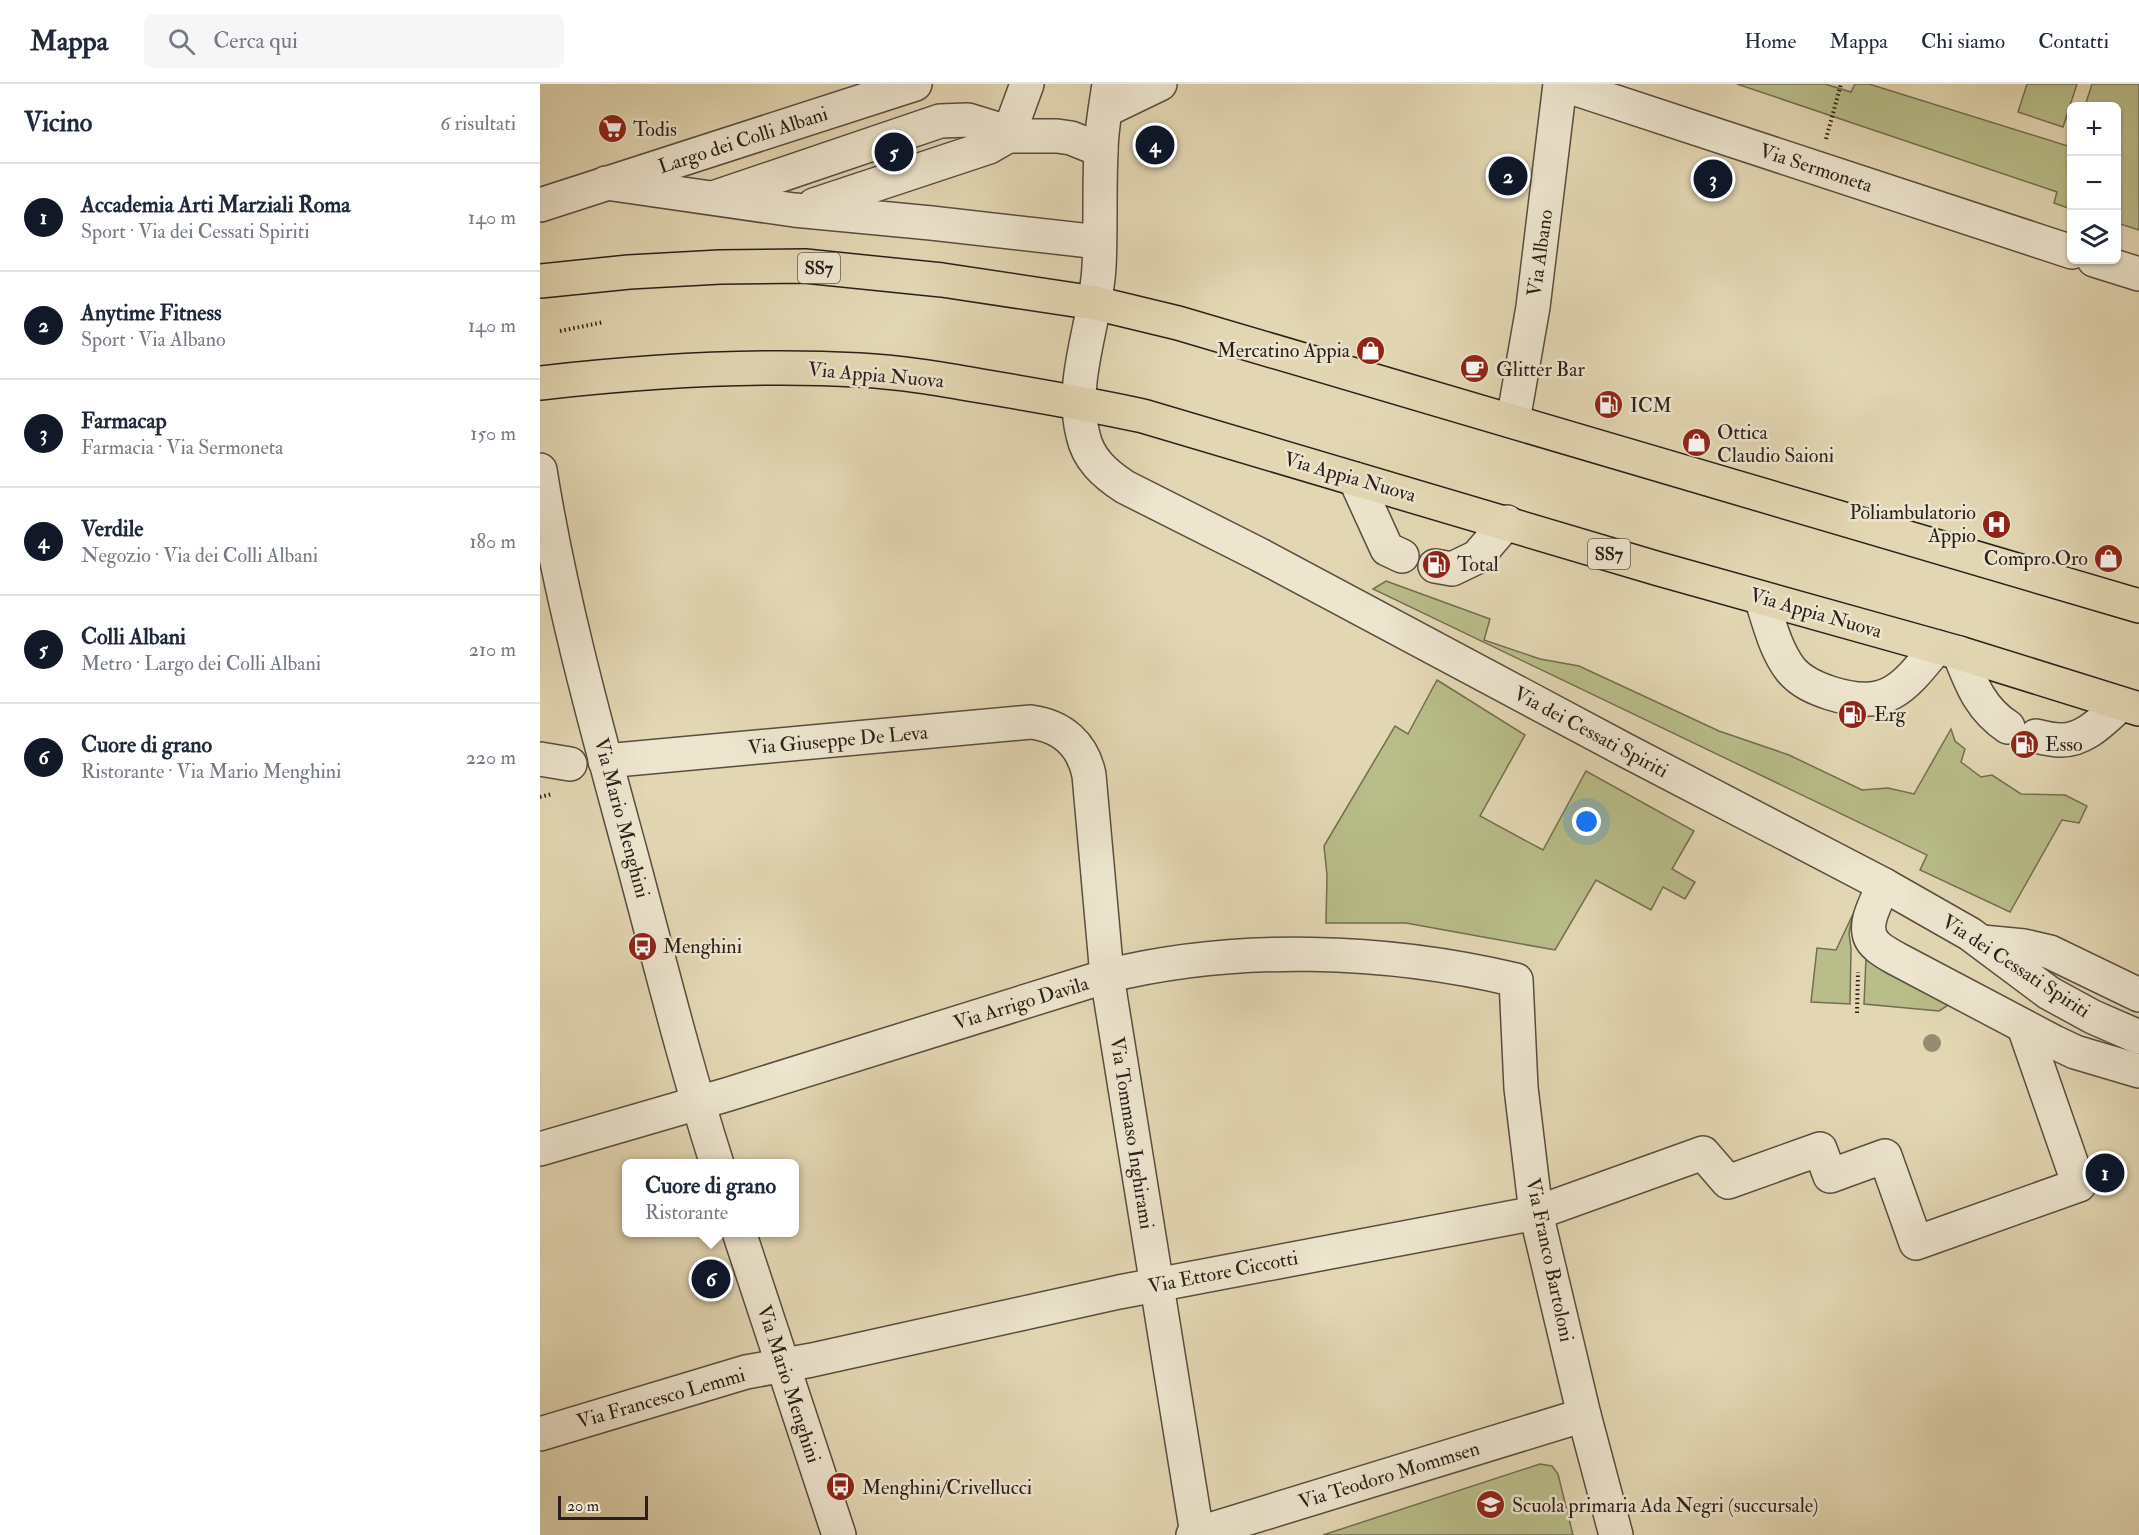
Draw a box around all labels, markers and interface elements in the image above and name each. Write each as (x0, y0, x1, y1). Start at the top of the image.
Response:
search box (144, 14, 564, 68)
text: Mappa (30, 24, 108, 59)
icon: search (165, 25, 198, 58)
text: Cerca qui (213, 27, 298, 55)
text: Home (1744, 28, 1796, 55)
text: Mappa (1829, 28, 1888, 55)
text: Chi siamo (1921, 28, 2005, 55)
text: Contatti (2038, 28, 2109, 55)
street label: Largo dei Colli Albani (655, 101, 831, 179)
map controls (2067, 102, 2121, 264)
button: + (2067, 102, 2121, 156)
text: Vicino (24, 107, 92, 139)
text: 6 risultati (440, 111, 516, 136)
supermarket icon: Todis (596, 113, 628, 145)
place label: Todis (633, 117, 677, 142)
pin: 4 (1136, 122, 1174, 168)
pin: 5 (874, 130, 914, 174)
street label: Via Sermoneta (1756, 138, 1876, 198)
pin: 2 (1488, 154, 1528, 199)
pin: 3 (1694, 156, 1732, 202)
button: − (2067, 156, 2121, 210)
text: Accademia Arti Marziali Roma (81, 191, 350, 219)
text: 1 (40, 205, 47, 230)
text: 140 m (468, 205, 516, 230)
street label: Via Albano (1522, 208, 1558, 298)
button: layers (2067, 210, 2121, 264)
text: Sport · Via dei Cessati Spiriti (81, 219, 310, 244)
road number: SS7 (798, 253, 840, 283)
text: Anytime Fitness (81, 299, 222, 327)
text: 2 (38, 313, 49, 338)
text: 140 m (468, 313, 516, 338)
text: Sport · Via Albano (81, 327, 226, 352)
shop icon: Mercatino Appia (1355, 334, 1387, 366)
place label: Mercatino Appia (1217, 338, 1351, 364)
cafe icon: Glitter Bar (1459, 353, 1491, 385)
street label: Via Appia Nuova (807, 357, 946, 394)
place label: Glitter Bar (1496, 357, 1585, 382)
fuel station icon: ICM (1593, 389, 1625, 421)
place label: ICM (1630, 393, 1672, 418)
text: Farmacap (81, 407, 167, 435)
place label: Ottica Claudio Saioni (1717, 420, 1834, 468)
text: 3 (40, 421, 47, 446)
text: 150 m (470, 421, 516, 446)
shop icon: Ottica Claudio Saioni (1680, 427, 1712, 459)
text: Farmacia · Via Sermoneta (81, 435, 284, 460)
street label: Via Appia Nuova (1281, 446, 1420, 509)
place label: Poliambulatorio Appio (1849, 500, 1976, 549)
hospital icon: Poliambulatorio Appio (1981, 508, 2013, 540)
text: Verdile (81, 515, 143, 543)
text: 4 (38, 529, 49, 554)
text: 180 m (469, 529, 516, 554)
road number: SS7 (1588, 539, 1630, 569)
shop icon: Compro Oro (2093, 542, 2125, 574)
text: Negozio · Via dei Colli Albani (81, 543, 318, 568)
place label: Compro Oro (1984, 546, 2088, 572)
fuel station icon: Total (1420, 548, 1452, 580)
place label: Total (1457, 552, 1499, 577)
street label: Via Appia Nuova (1747, 582, 1886, 645)
text: Colli Albani (81, 623, 186, 651)
text: 5 (39, 637, 48, 662)
text: 210 m (469, 637, 516, 662)
text: Metro · Largo dei Colli Albani (81, 651, 321, 676)
street label: Via dei Cessati Spiriti (1509, 681, 1673, 784)
fuel station icon: Erg (1837, 698, 1869, 730)
place label: Erg (1874, 702, 1907, 727)
street label: Via Giuseppe De Leva (747, 720, 930, 761)
fuel station icon: Esso (2008, 728, 2040, 760)
text: Cuore di grano (81, 731, 212, 759)
place label: Esso (2045, 732, 2083, 757)
street label: Via Mario Menghini (589, 735, 655, 901)
text: 6 (38, 745, 49, 770)
text: 220 m (466, 745, 516, 770)
text: Ristorante · Via Mario Menghini (81, 759, 341, 784)
your location (1572, 807, 1601, 836)
street label: Via dei Cessati Spiriti (1937, 909, 2095, 1024)
bus stop icon: Menghini (626, 930, 658, 962)
place label: Menghini (663, 934, 742, 959)
street label: Via Arrigo Davila (950, 970, 1092, 1035)
street label: Via Tommaso Inghirami (1104, 1035, 1160, 1231)
pin: 1 (2086, 1150, 2124, 1196)
popup (622, 1159, 799, 1237)
text: Cuore di grano (645, 1172, 776, 1200)
street label: Via Franco Bartoloni (1520, 1176, 1580, 1344)
text: Ristorante (645, 1200, 728, 1225)
street label: Via Ettore Ciccotti (1146, 1245, 1300, 1299)
pin: 6 (692, 1256, 730, 1302)
street label: Via Mario Menghini (752, 1302, 826, 1466)
street label: Via Francesco Lemmi (574, 1362, 748, 1434)
street label: Via Teodoro Mommsen (1295, 1436, 1483, 1514)
bus stop icon: Menghini/Crivellucci (825, 1471, 857, 1503)
place label: Menghini/Crivellucci (862, 1475, 1032, 1500)
school or university icon: Scuola primaria Ada Negri (succursale) (1475, 1489, 1507, 1521)
scale bar (558, 1493, 648, 1520)
place label: Scuola primaria Ada Negri (succursale) (1512, 1493, 1818, 1519)
text: 20 m (567, 1496, 599, 1516)

